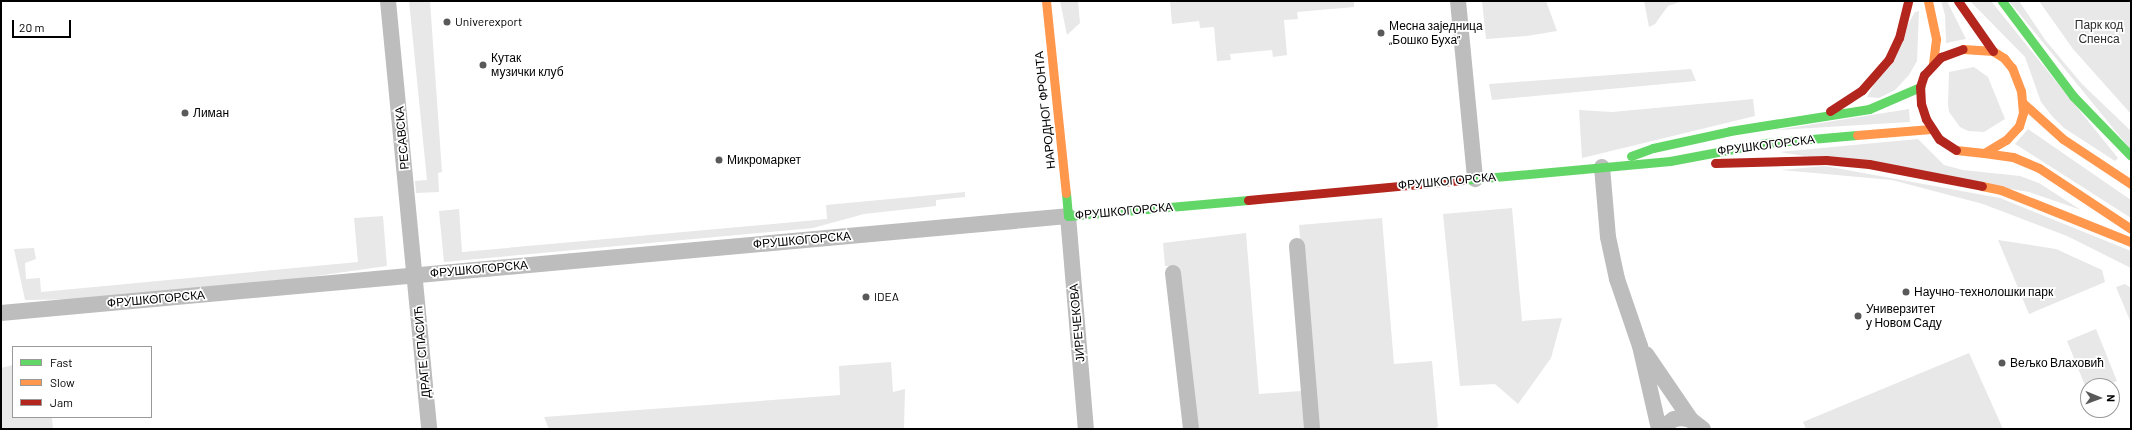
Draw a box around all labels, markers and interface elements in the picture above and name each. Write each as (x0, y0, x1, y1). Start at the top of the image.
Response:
scale bar (14, 12, 73, 38)
place label: Univerexport (455, 15, 522, 29)
marker: Univerexport (442, 17, 452, 27)
park label: Парк код Спенса (2075, 18, 2123, 46)
place label: Месна заједница „Бошко Буха” (1389, 19, 1483, 47)
text: 20 m (19, 20, 45, 34)
marker: Месна заједница „Бошко Буха” (1376, 28, 1386, 38)
street label: НАРОДНОГ ФРОНТА (1032, 50, 1058, 170)
place label: Кутак музички клуб (491, 51, 564, 79)
marker: Кутак музички клуб (478, 60, 488, 70)
place label: Лиман (193, 106, 229, 120)
street label: РЕСАВСКА (392, 106, 412, 170)
marker: Лиман (180, 108, 190, 118)
street label: ФРУШКОГОРСКА (1716, 132, 1816, 158)
place label: Микромаркет (727, 153, 801, 167)
marker: Микромаркет (714, 155, 724, 165)
street label: ФРУШКОГОРСКА (1397, 170, 1497, 192)
street label: ФРУШКОГОРСКА (1074, 200, 1174, 222)
street label: ФРУШКОГОРСКА (752, 229, 852, 251)
street label: ФРУШКОГОРСКА (429, 258, 529, 280)
street label: ЈИРЕЧЕКОВА (1066, 283, 1088, 363)
place label: Научно-технолошки парк (1914, 285, 2053, 299)
marker: Научно-технолошки парк (1901, 287, 1911, 297)
street label: ФРУШКОГОРСКА (106, 288, 206, 310)
place label: IDEA (874, 290, 899, 304)
marker: IDEA (861, 292, 871, 302)
place label: Универзитет у Новом Саду (1866, 302, 1942, 330)
street label: ДРАГЕ СПАСИЋ (411, 305, 433, 399)
marker: Универзитет у Новом Саду (1853, 311, 1863, 321)
legend (12, 346, 152, 418)
text: Fast (50, 355, 73, 369)
place label: Вељко Влаховић (2010, 356, 2104, 370)
marker: Вељко Влаховић (1997, 358, 2007, 368)
text: Slow (50, 375, 75, 389)
north arrow (2080, 378, 2120, 418)
text: N (2105, 394, 2118, 402)
text: Jam (50, 395, 73, 409)

